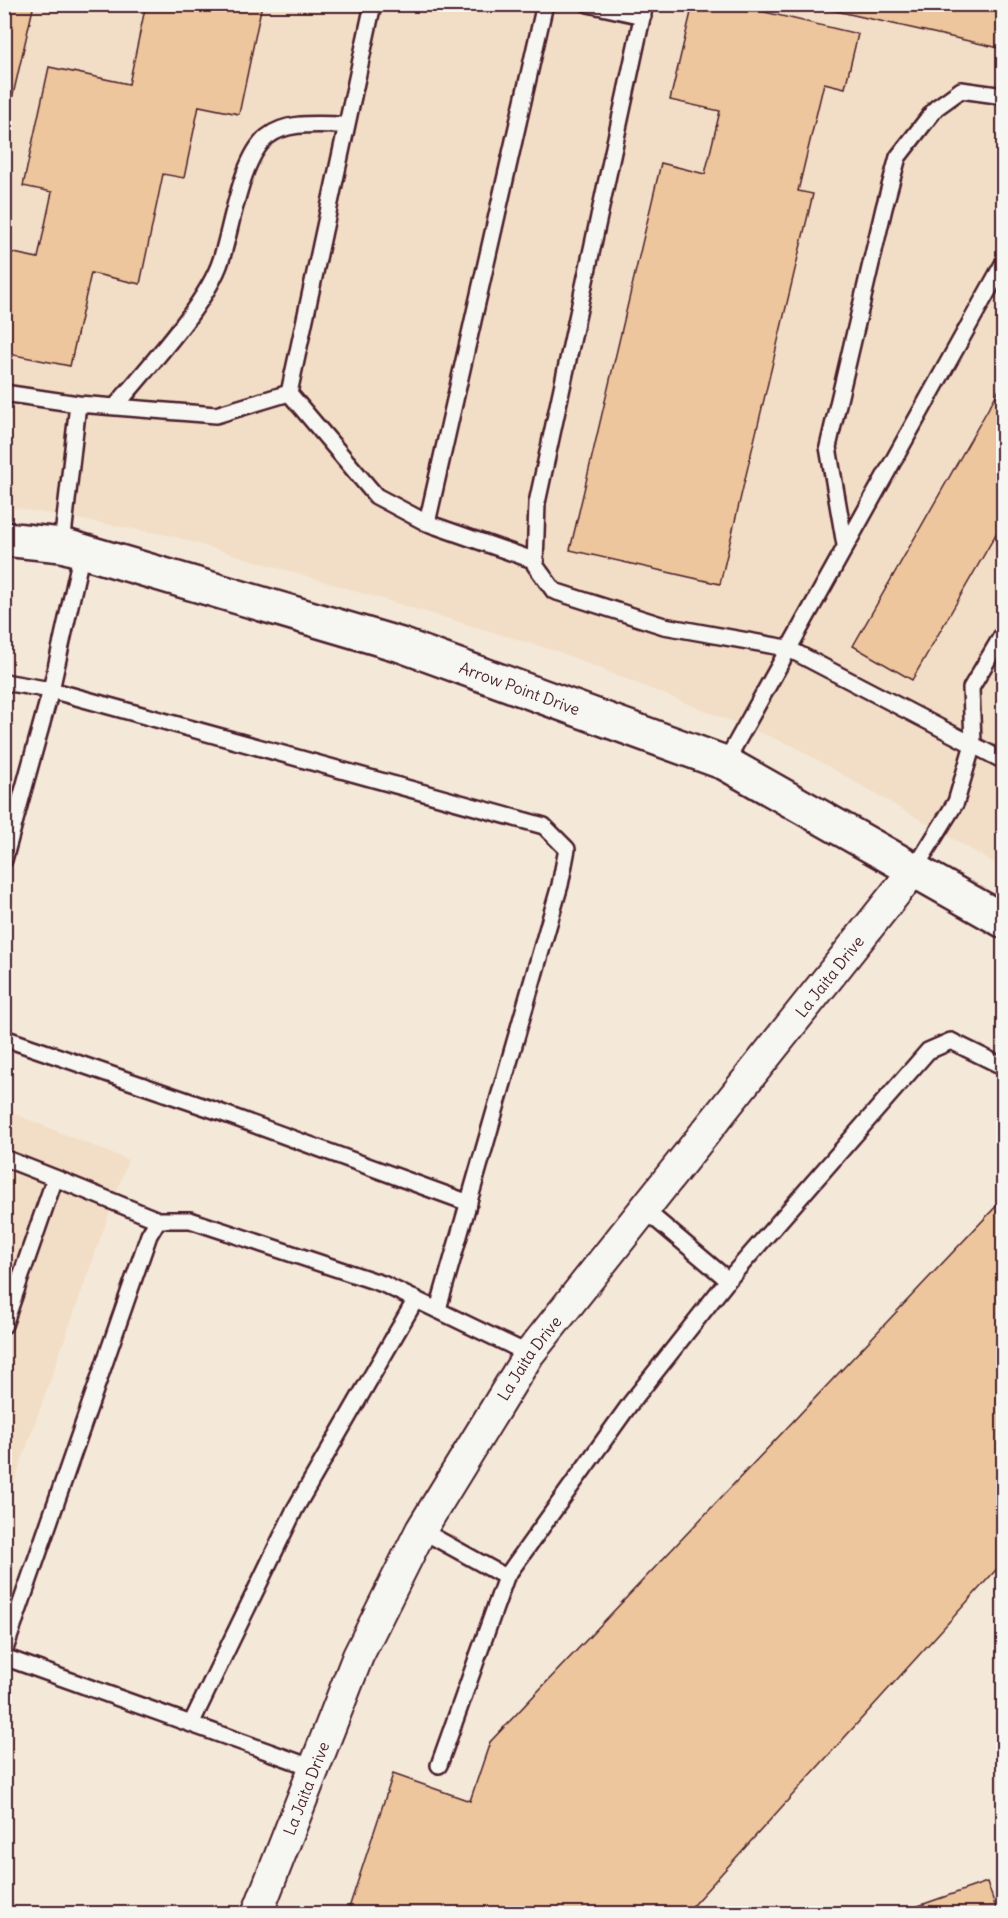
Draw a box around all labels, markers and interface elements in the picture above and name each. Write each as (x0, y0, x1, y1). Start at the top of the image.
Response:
street label: Arrow Point Drive (457, 657, 583, 719)
street label: La Jaita Drive (791, 932, 868, 1021)
street label: La Jaita Drive (493, 1312, 565, 1404)
street label: La Jaita Drive (279, 1739, 334, 1838)

